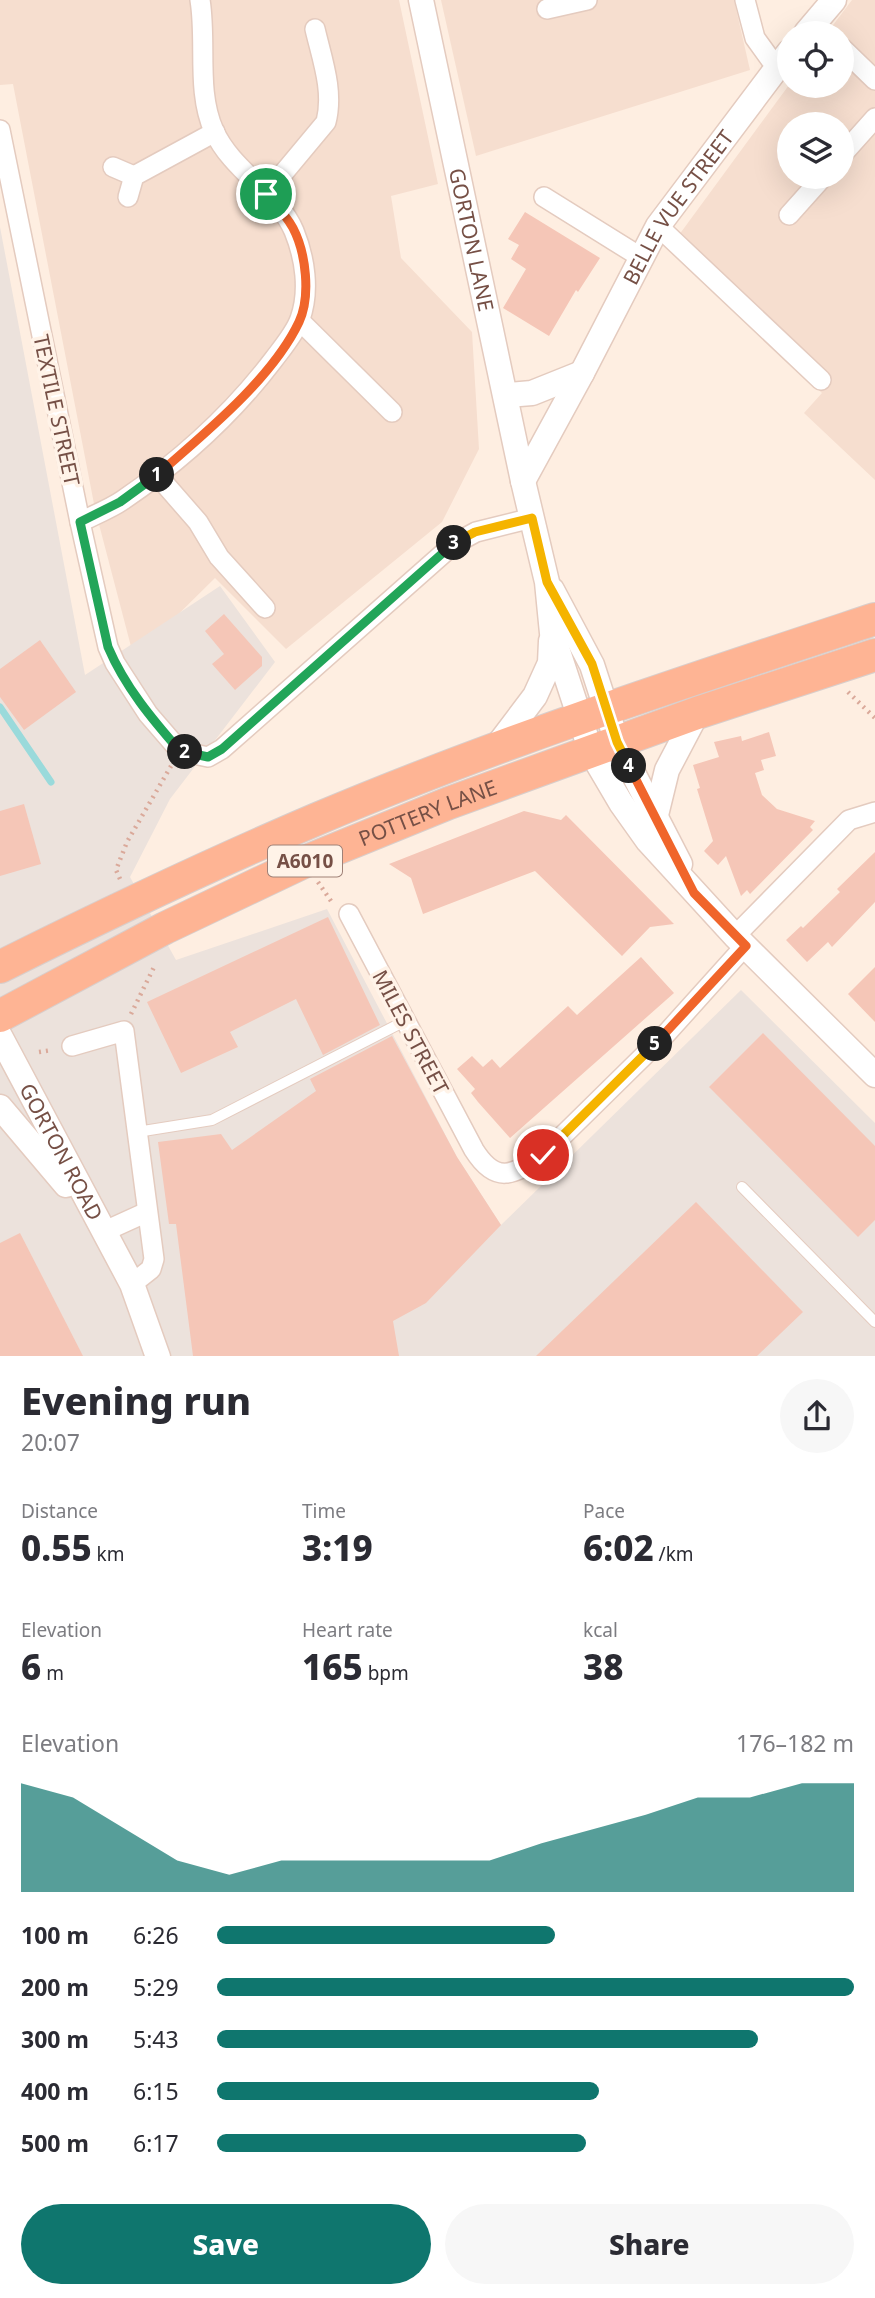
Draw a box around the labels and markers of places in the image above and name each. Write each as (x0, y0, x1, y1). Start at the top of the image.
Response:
pin (236, 164, 296, 224)
pin: 1 (140, 458, 174, 492)
pin: 3 (436, 526, 472, 560)
pin: 2 (168, 734, 202, 770)
pin: 4 (612, 748, 646, 784)
pin: 5 (638, 1026, 672, 1062)
pin (513, 1125, 573, 1185)

